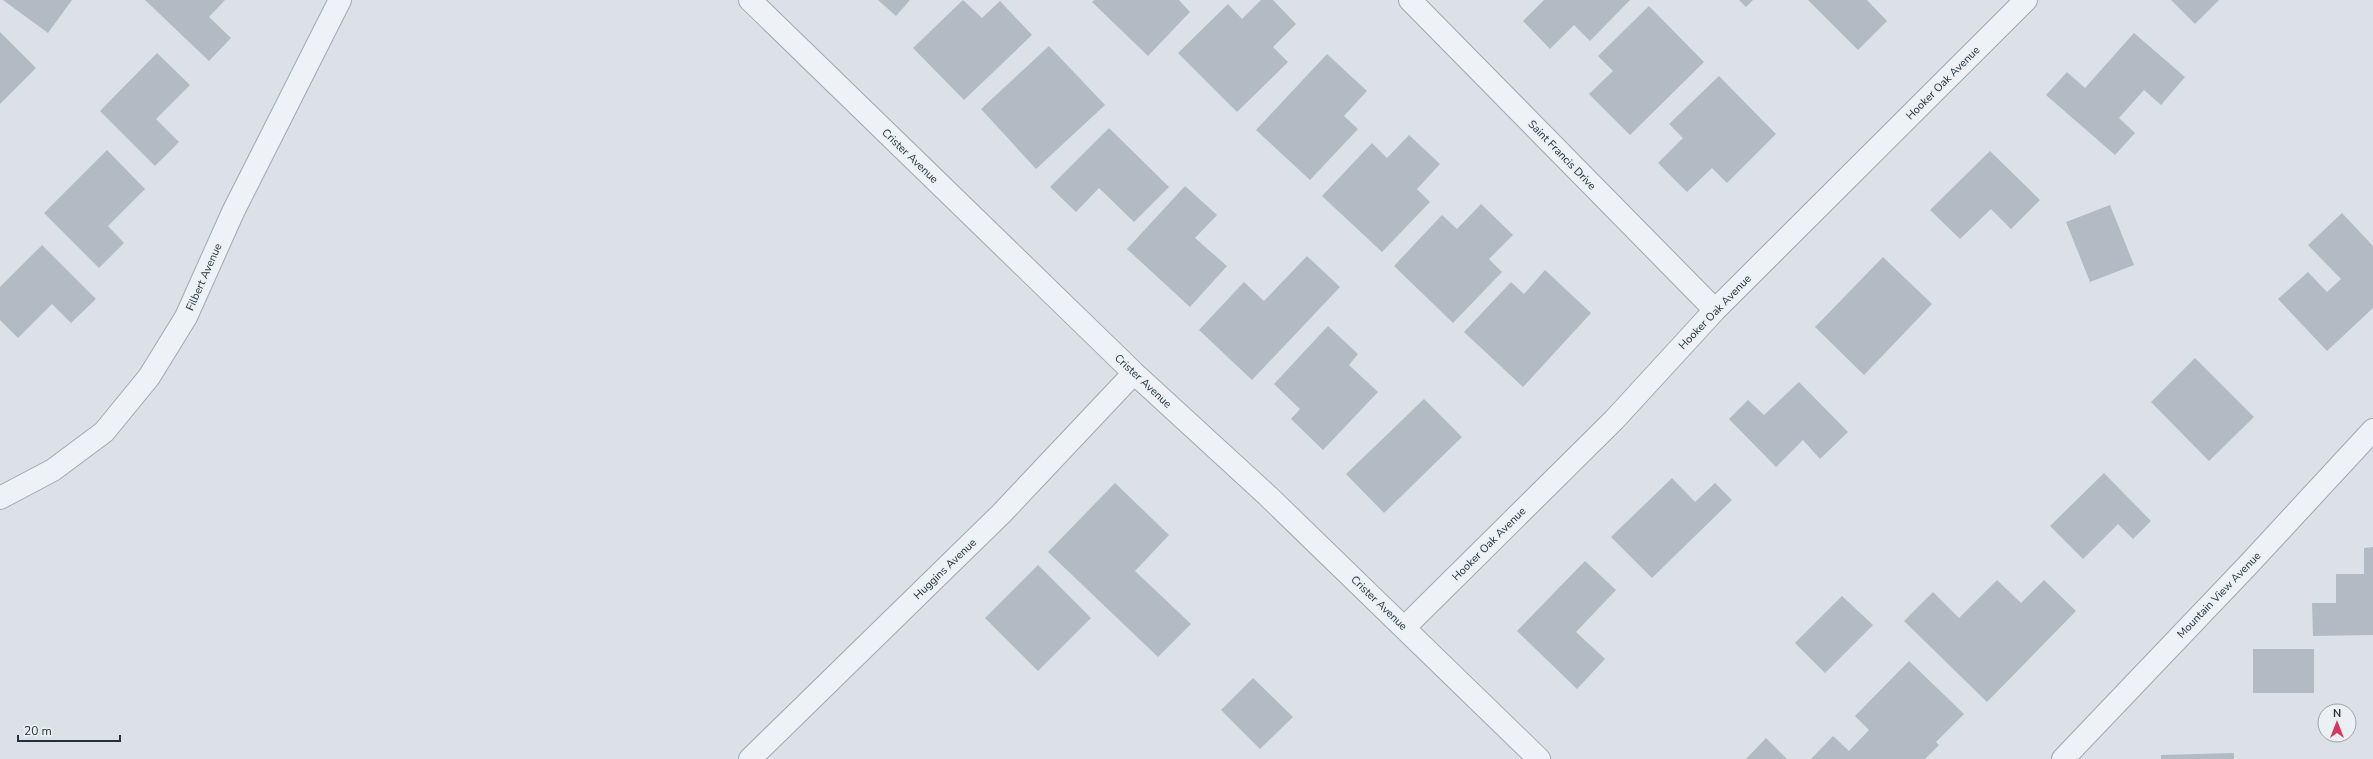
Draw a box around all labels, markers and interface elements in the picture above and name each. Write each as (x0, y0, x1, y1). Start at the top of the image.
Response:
street label: Hooker Oak Avenue (1903, 43, 1983, 123)
street label: Saint Francis Drive (1525, 117, 1599, 193)
street label: Crister Avenue (879, 125, 942, 187)
street label: Filbert Avenue (182, 241, 226, 313)
street label: Hooker Oak Avenue (1675, 271, 1755, 353)
street label: Crister Avenue (1111, 351, 1175, 411)
street label: Hooker Oak Avenue (1449, 504, 1529, 584)
street label: Huggins Avenue (910, 535, 980, 603)
street label: Mountain View Avenue (2174, 548, 2264, 641)
street label: Crister Avenue (1348, 572, 1411, 634)
north arrow (2317, 703, 2357, 743)
text: N (2333, 706, 2341, 721)
scale bar (18, 717, 120, 743)
text: 20 m (24, 723, 52, 739)

